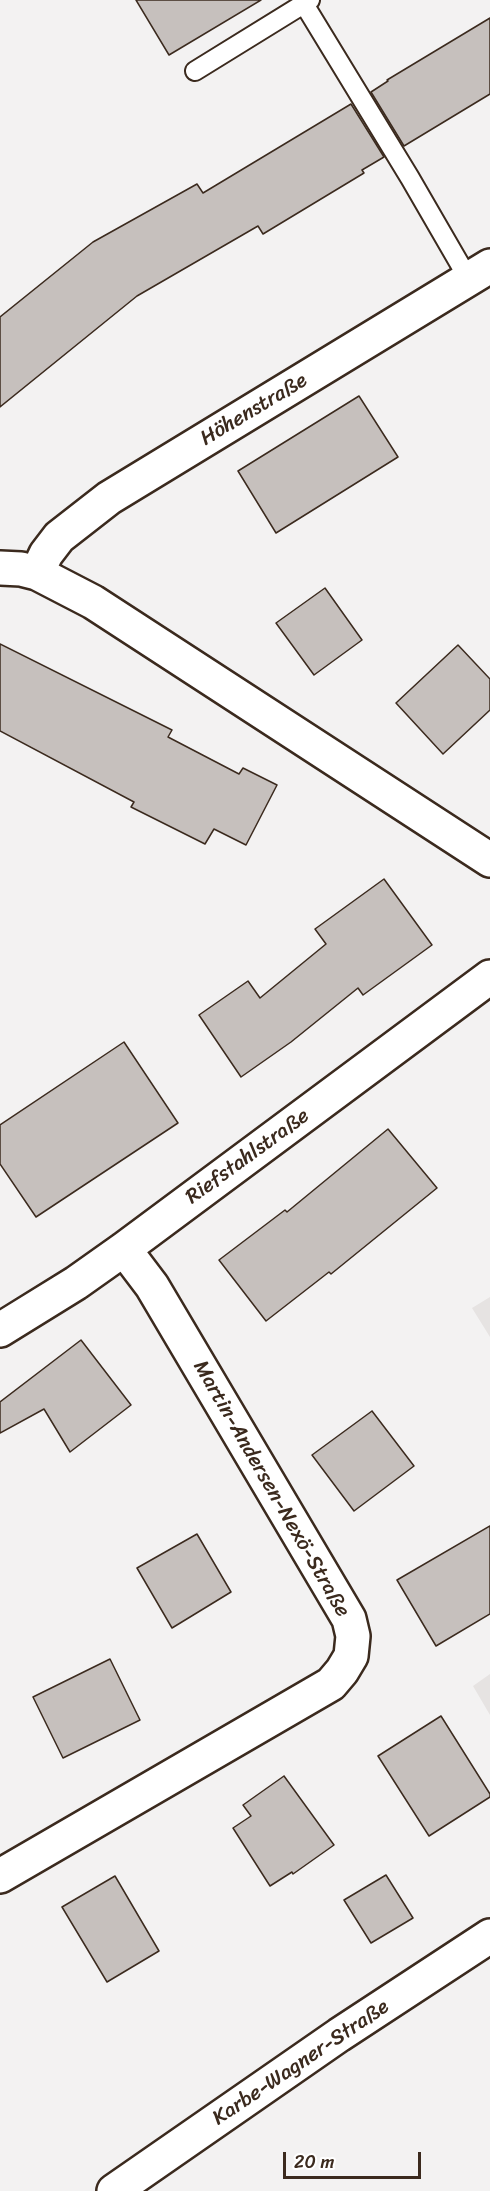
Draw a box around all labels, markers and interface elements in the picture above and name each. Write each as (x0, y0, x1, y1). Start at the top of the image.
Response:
street label: Höhenstraße (196, 368, 312, 452)
street label: Riefstahlstraße (181, 1104, 315, 1210)
street label: Martin-Andersen-Nexö-Straße (187, 1356, 355, 1622)
street label: Karbe-Wagner-Straße (208, 1995, 394, 2131)
scale bar (286, 2140, 424, 2178)
text: 20 m (294, 2146, 334, 2178)

